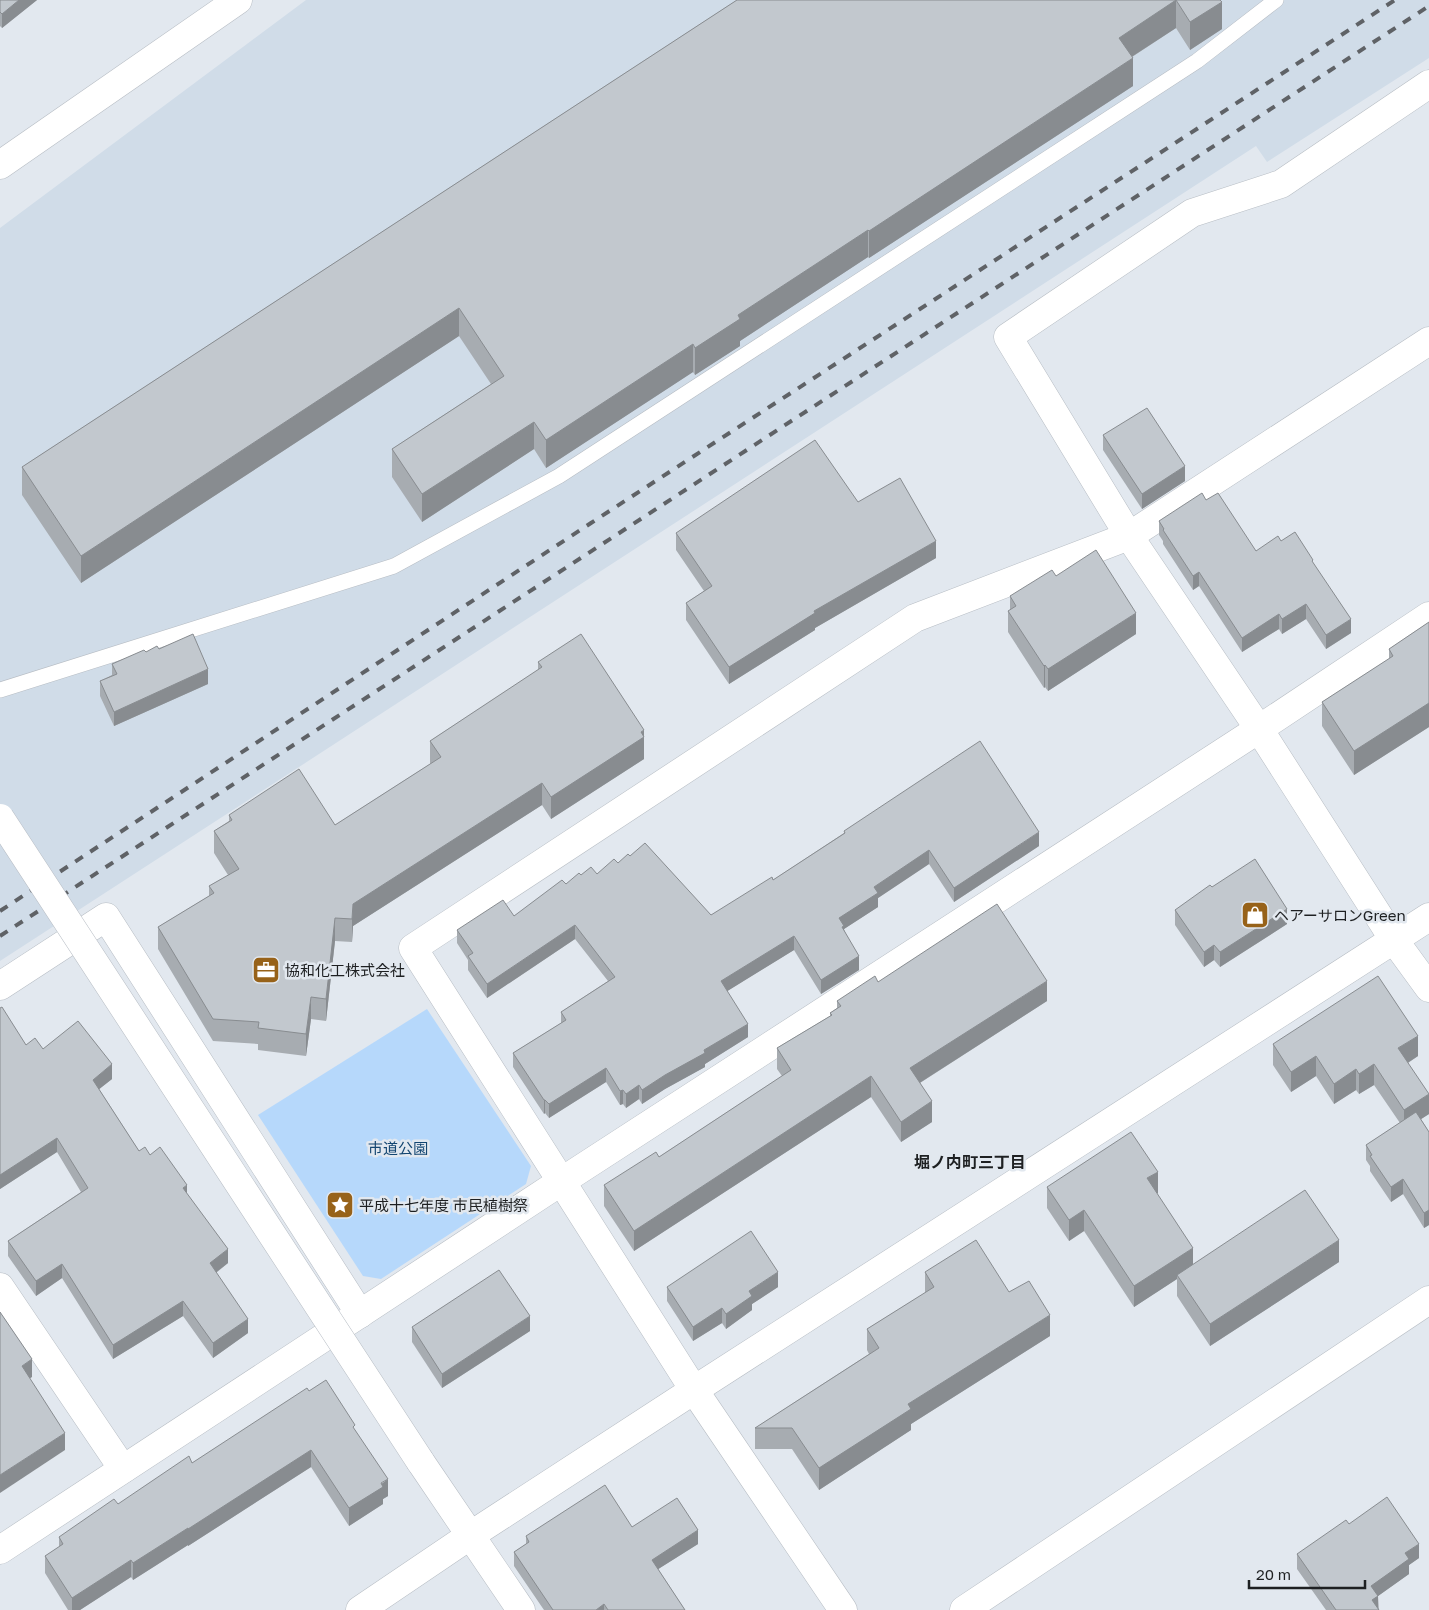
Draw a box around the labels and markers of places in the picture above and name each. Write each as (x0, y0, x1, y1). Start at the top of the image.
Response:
shop icon: ヘアーサロンGreen (1240, 900, 1270, 930)
place label: ヘアーサロンGreen (1274, 906, 1406, 924)
office icon: 協和化工株式会社 (251, 955, 281, 985)
place label: 協和化工株式会社 (285, 961, 405, 979)
place icon: 平成十七年度 市民植樹祭 (325, 1190, 355, 1220)
place label: 平成十七年度 市民植樹祭 (359, 1196, 528, 1214)

